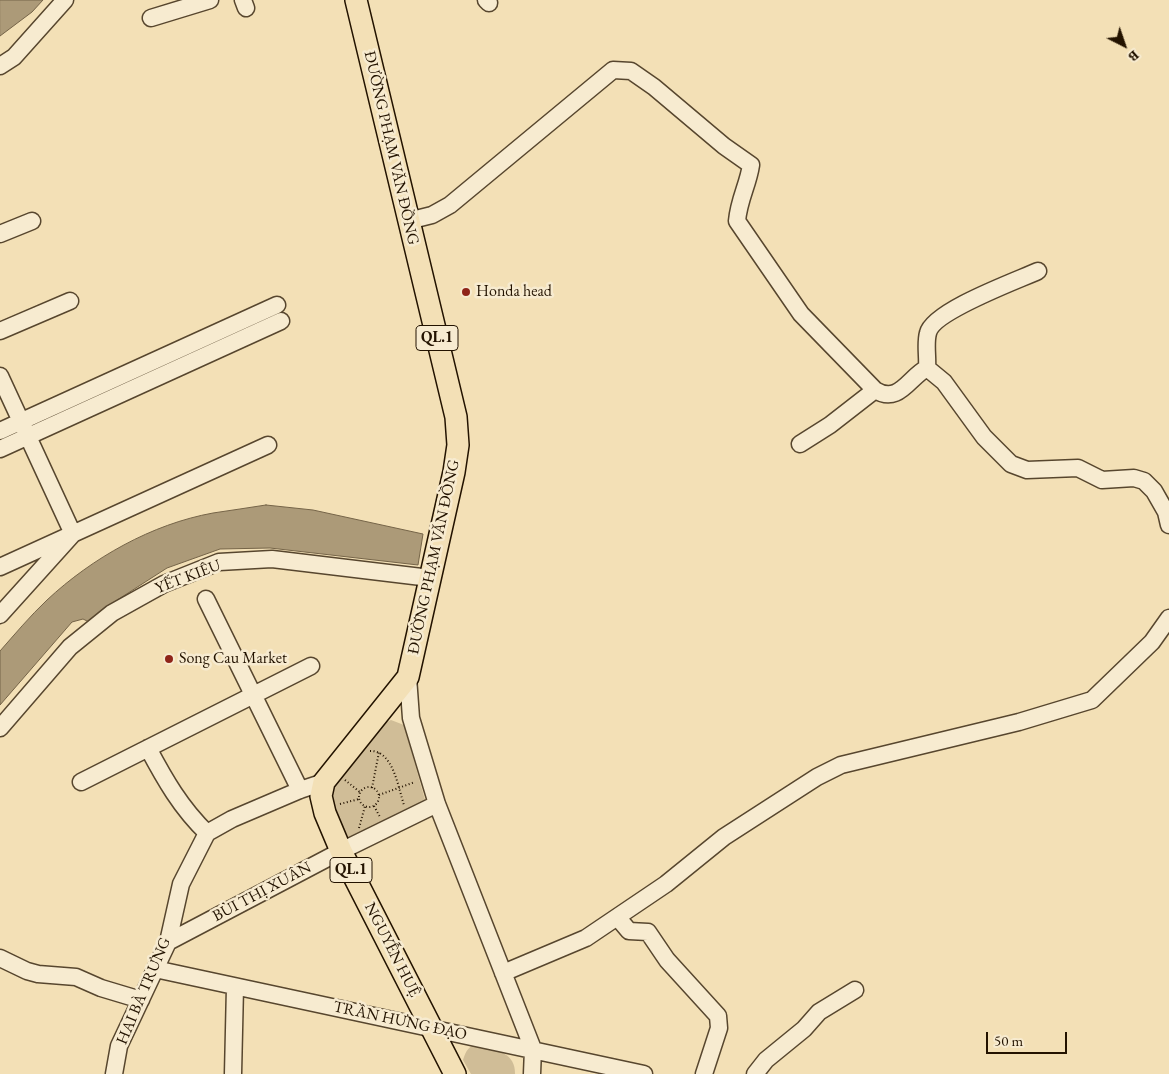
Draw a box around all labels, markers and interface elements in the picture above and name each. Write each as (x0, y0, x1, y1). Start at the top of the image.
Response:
north arrow (1099, 20, 1149, 70)
text: B (1125, 47, 1143, 66)
street label: ĐƯỜNG PHẠM VĂN ĐỒNG (359, 49, 423, 247)
place label: Honda head (476, 282, 552, 302)
marker: Honda head (460, 286, 472, 298)
road number: QL.1 (416, 326, 458, 350)
street label: ĐƯỜNG PHẠM VĂN ĐỒNG (404, 458, 464, 656)
street label: YẾT KIÊU (152, 556, 224, 598)
place label: Song Cau Market (179, 649, 287, 669)
marker: Song Cau Market (163, 653, 175, 665)
street label: BÙI THỊ XUÂN (209, 858, 315, 926)
road number: QL.1 (330, 858, 372, 882)
street label: NGUYỄN HUỆ (360, 899, 424, 1001)
street label: HAI BÀ TRƯNG (113, 935, 175, 1047)
street label: TRẦN HƯNG ĐẠO (331, 997, 469, 1045)
scale bar (989, 1022, 1070, 1054)
text: 50 m (994, 1031, 1023, 1050)

